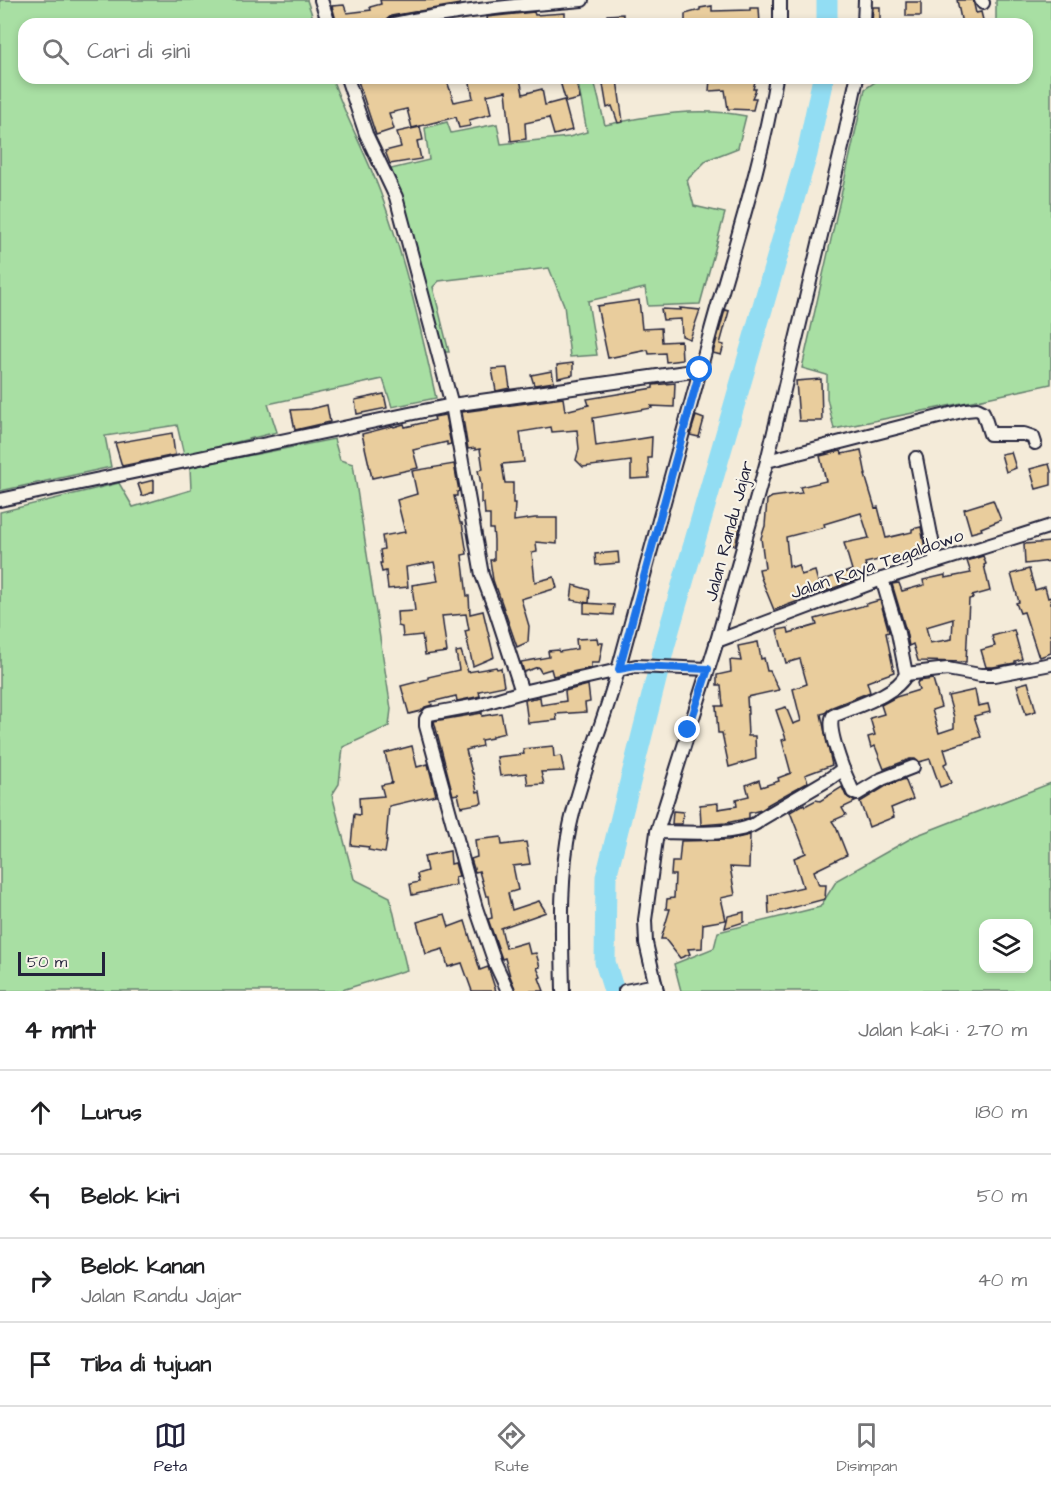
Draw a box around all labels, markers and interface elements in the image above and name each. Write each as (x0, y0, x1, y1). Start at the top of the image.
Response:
search box (18, 18, 1033, 84)
icon: search (39, 35, 72, 68)
text: Cari di sini (87, 36, 190, 67)
route start (686, 356, 712, 382)
street label: Jalan Randu Jajar (698, 458, 760, 604)
street label: Jalan Raya Tegaldowo (787, 523, 967, 606)
route end (674, 716, 700, 742)
map controls (979, 919, 1033, 973)
button: layers (979, 919, 1033, 973)
scale bar (18, 949, 105, 976)
text: 50 m (27, 951, 67, 973)
text: 4 mnt (24, 1012, 96, 1048)
text: Jalan kaki · 270 m (858, 1016, 1027, 1044)
icon: ahead (24, 1096, 57, 1129)
text: Lurus (81, 1097, 142, 1128)
text: 180 m (975, 1098, 1027, 1126)
icon: left (24, 1180, 57, 1213)
text: Belok kiri (81, 1181, 179, 1212)
text: 50 m (977, 1182, 1027, 1210)
text: Belok kanan (81, 1251, 205, 1282)
icon: right (24, 1264, 57, 1297)
text: 40 m (977, 1266, 1027, 1294)
text: Jalan Randu Jajar (81, 1282, 241, 1310)
icon: arrive (24, 1348, 57, 1381)
text: Tiba di tujuan (81, 1349, 211, 1380)
tab: Peta (154, 1419, 187, 1477)
tab: Rute (495, 1419, 529, 1477)
tab: Disimpan (837, 1419, 897, 1477)

